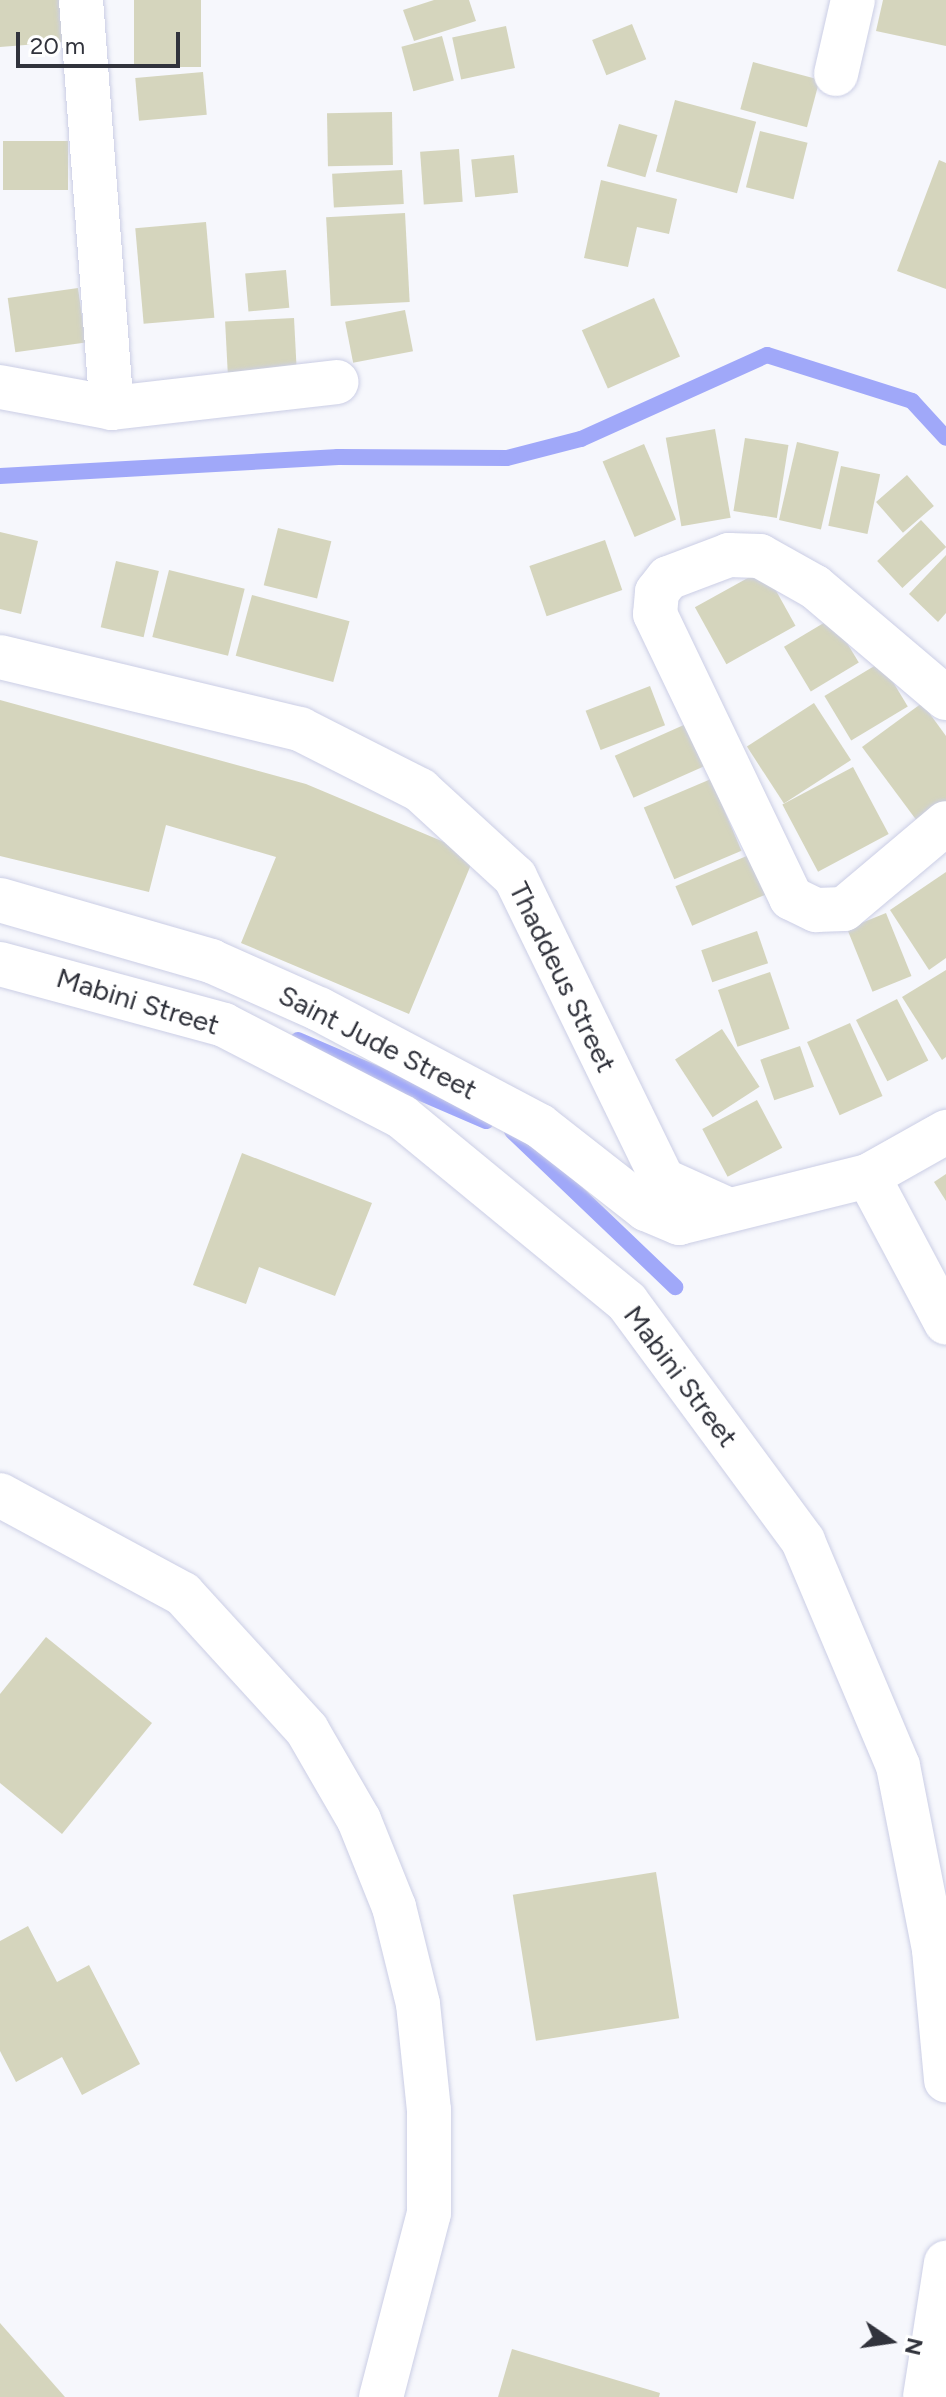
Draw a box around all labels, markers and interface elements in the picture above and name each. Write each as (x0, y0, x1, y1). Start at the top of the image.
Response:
scale bar (20, 16, 184, 66)
text: 20 m (30, 31, 85, 60)
street label: Thaddeus Street (502, 876, 624, 1078)
street label: Mabini Street (53, 960, 223, 1042)
street label: Saint Jude Street (273, 978, 483, 1106)
street label: Mabini Street (617, 1299, 745, 1453)
north arrow (850, 2301, 930, 2381)
text: N (899, 2335, 929, 2358)

